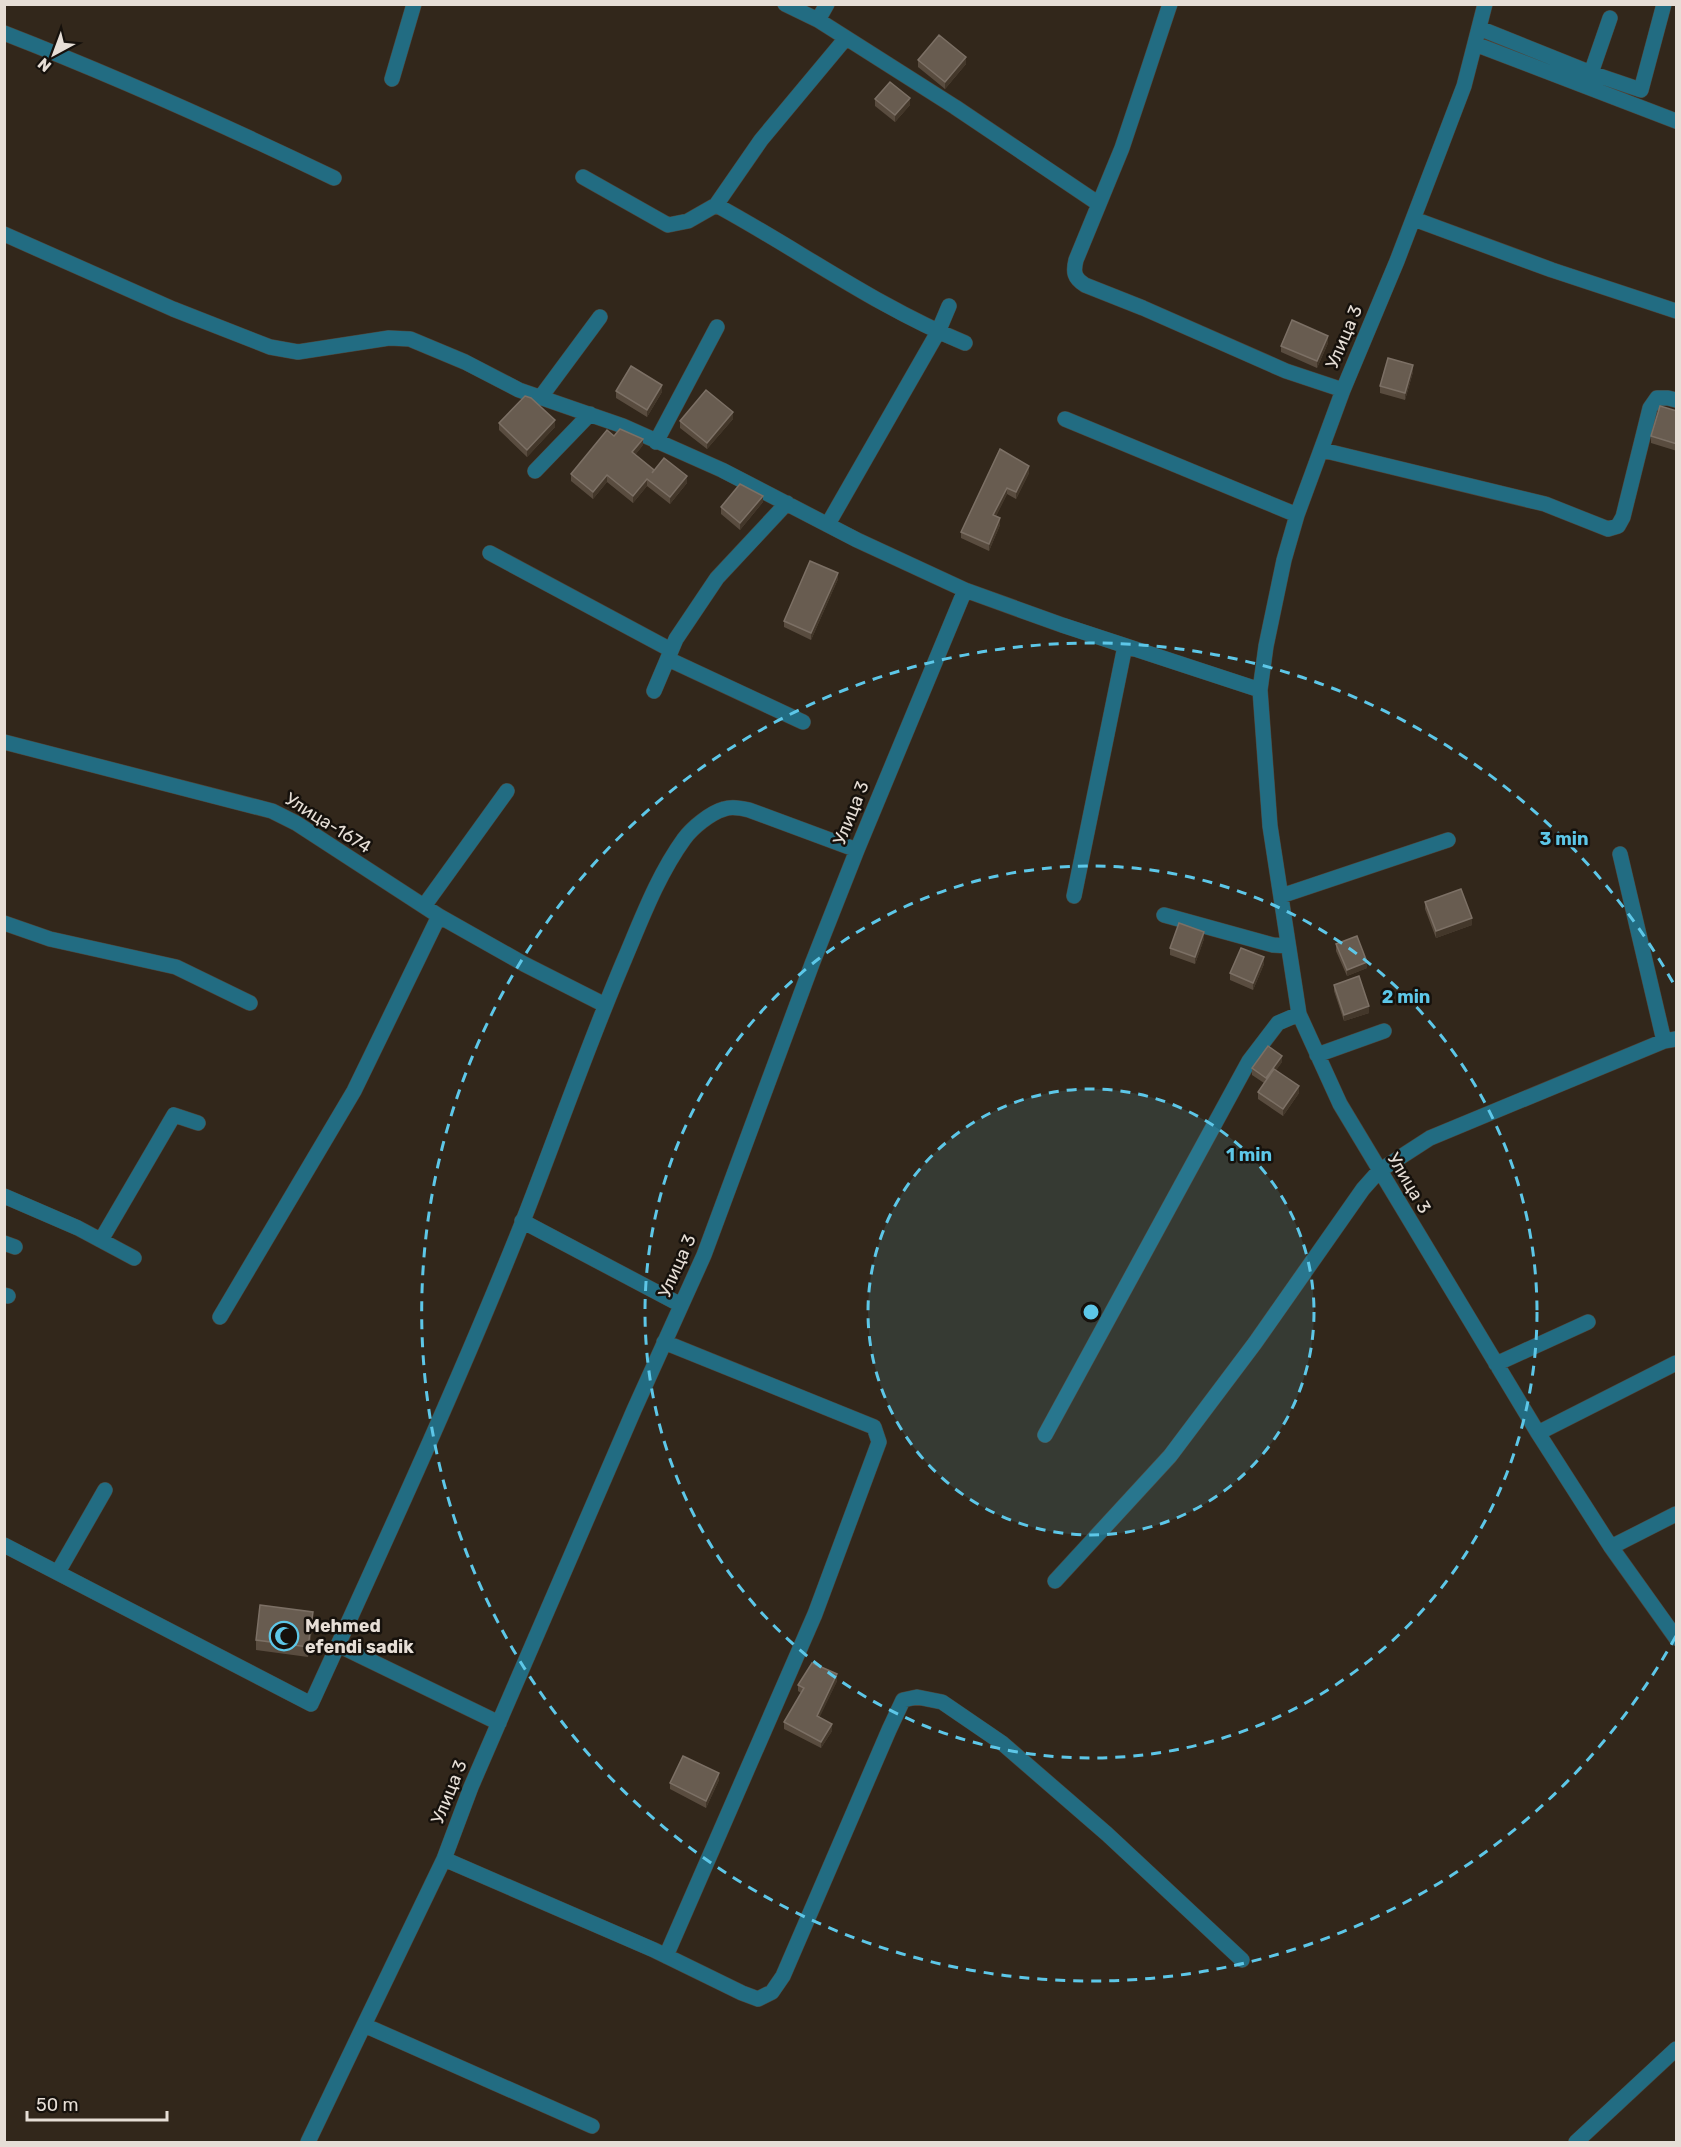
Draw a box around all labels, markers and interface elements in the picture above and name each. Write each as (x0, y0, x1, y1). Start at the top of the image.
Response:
north arrow (24, 24, 84, 84)
text: N (34, 54, 55, 76)
street label: Улица 3 (1321, 302, 1367, 372)
street label: Улица 3 (828, 778, 874, 848)
street label: Улица-1674 (281, 788, 375, 858)
text: 3 min (1540, 828, 1588, 850)
text: 2 min (1382, 986, 1430, 1008)
text: 1 min (1226, 1144, 1272, 1166)
street label: Улица 3 (1382, 1149, 1436, 1217)
street label: Улица 3 (653, 1231, 701, 1301)
centre of rings (1081, 1302, 1101, 1322)
place label: Mehmed efendi sadik (305, 1615, 414, 1658)
mosque icon: Mehmed efendi sadik (268, 1620, 300, 1652)
street label: Улица 3 (426, 1757, 472, 1827)
scale bar (27, 2084, 166, 2122)
text: 50 m (36, 2094, 79, 2116)

